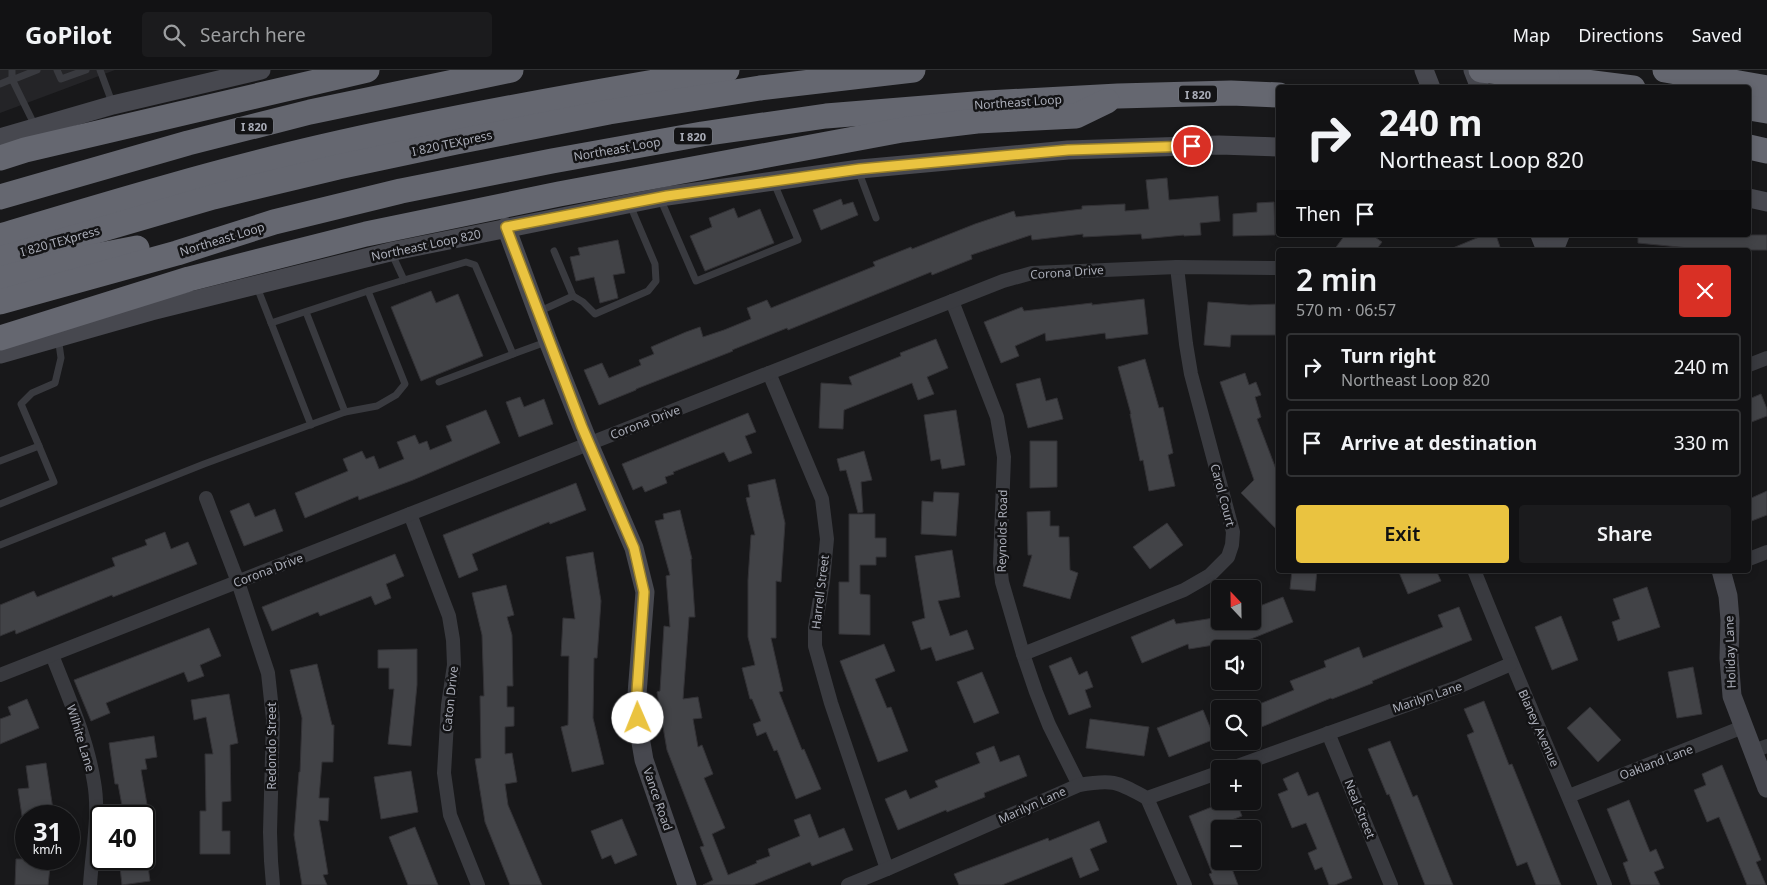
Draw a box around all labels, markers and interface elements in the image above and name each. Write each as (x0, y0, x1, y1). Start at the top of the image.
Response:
search box (142, 12, 492, 57)
text: GoPilot (25, 18, 112, 51)
icon: search (160, 21, 188, 49)
text: Search here (200, 22, 306, 48)
text: Map (1513, 23, 1550, 47)
text: Directions (1578, 23, 1664, 47)
text: Saved (1692, 23, 1742, 47)
road number: I 820 (1179, 85, 1217, 102)
street label: Northeast Loop (974, 90, 1062, 114)
text: 240 m (1379, 99, 1482, 146)
icon: right (1296, 105, 1361, 170)
road number: I 820 (235, 118, 273, 134)
pin (1171, 125, 1213, 167)
street label: I 820 TEXpress (410, 126, 494, 160)
road number: I 820 (674, 128, 712, 144)
icon: arrive (1178, 132, 1206, 160)
street label: Northeast Loop (572, 133, 662, 165)
text: Northeast Loop 820 (1379, 144, 1584, 174)
icon: arrive (1351, 200, 1379, 228)
text: Then (1296, 201, 1341, 227)
street label: Northeast Loop (177, 218, 267, 260)
street label: I 820 TEXpress (18, 222, 102, 260)
street label: Northeast Loop 820 (370, 225, 483, 265)
text: 2 min (1296, 259, 1377, 300)
street label: Corona Drive (1030, 261, 1105, 283)
button: close (1679, 265, 1731, 317)
text: 570 m · 06:57 (1296, 299, 1396, 321)
text: Turn right (1341, 343, 1436, 369)
icon: right (1298, 353, 1326, 381)
text: 240 m (1674, 354, 1729, 380)
text: Northeast Loop 820 (1341, 369, 1490, 391)
street label: Corona Drive (608, 401, 683, 443)
icon: arrive (1298, 429, 1326, 457)
text: Arrive at destination (1341, 430, 1537, 456)
text: 330 m (1674, 430, 1729, 456)
street label: Carol Court (1206, 462, 1240, 529)
street label: Reynolds Road (993, 489, 1011, 573)
button: Exit (1296, 505, 1509, 563)
button: Share (1519, 505, 1731, 563)
street label: Corona Drive (231, 549, 306, 591)
street label: Harrell Street (807, 553, 833, 630)
north arrow (1211, 580, 1261, 630)
map controls (1211, 580, 1261, 870)
street label: Holiday Lane (1720, 615, 1740, 689)
button: sound (1211, 640, 1261, 690)
street label: Caton Drive (438, 665, 462, 733)
street label: Marilyn Lane (1390, 677, 1464, 717)
street label: Blaney Avenue (1514, 687, 1564, 770)
position arrow (611, 691, 663, 743)
button: search (1211, 700, 1261, 750)
street label: Wilhite Lane (63, 702, 99, 774)
street label: Redondo Street (263, 702, 280, 790)
street label: Oakland Lane (1617, 740, 1695, 784)
button: + (1211, 760, 1261, 810)
street label: Vance Road (639, 765, 677, 833)
street label: Neal Street (1340, 777, 1380, 842)
street label: Marilyn Lane (995, 782, 1069, 828)
speed limit sign: 40 (90, 805, 155, 870)
text: 31 (33, 814, 62, 848)
button: − (1211, 820, 1261, 870)
text: km/h (33, 841, 62, 858)

